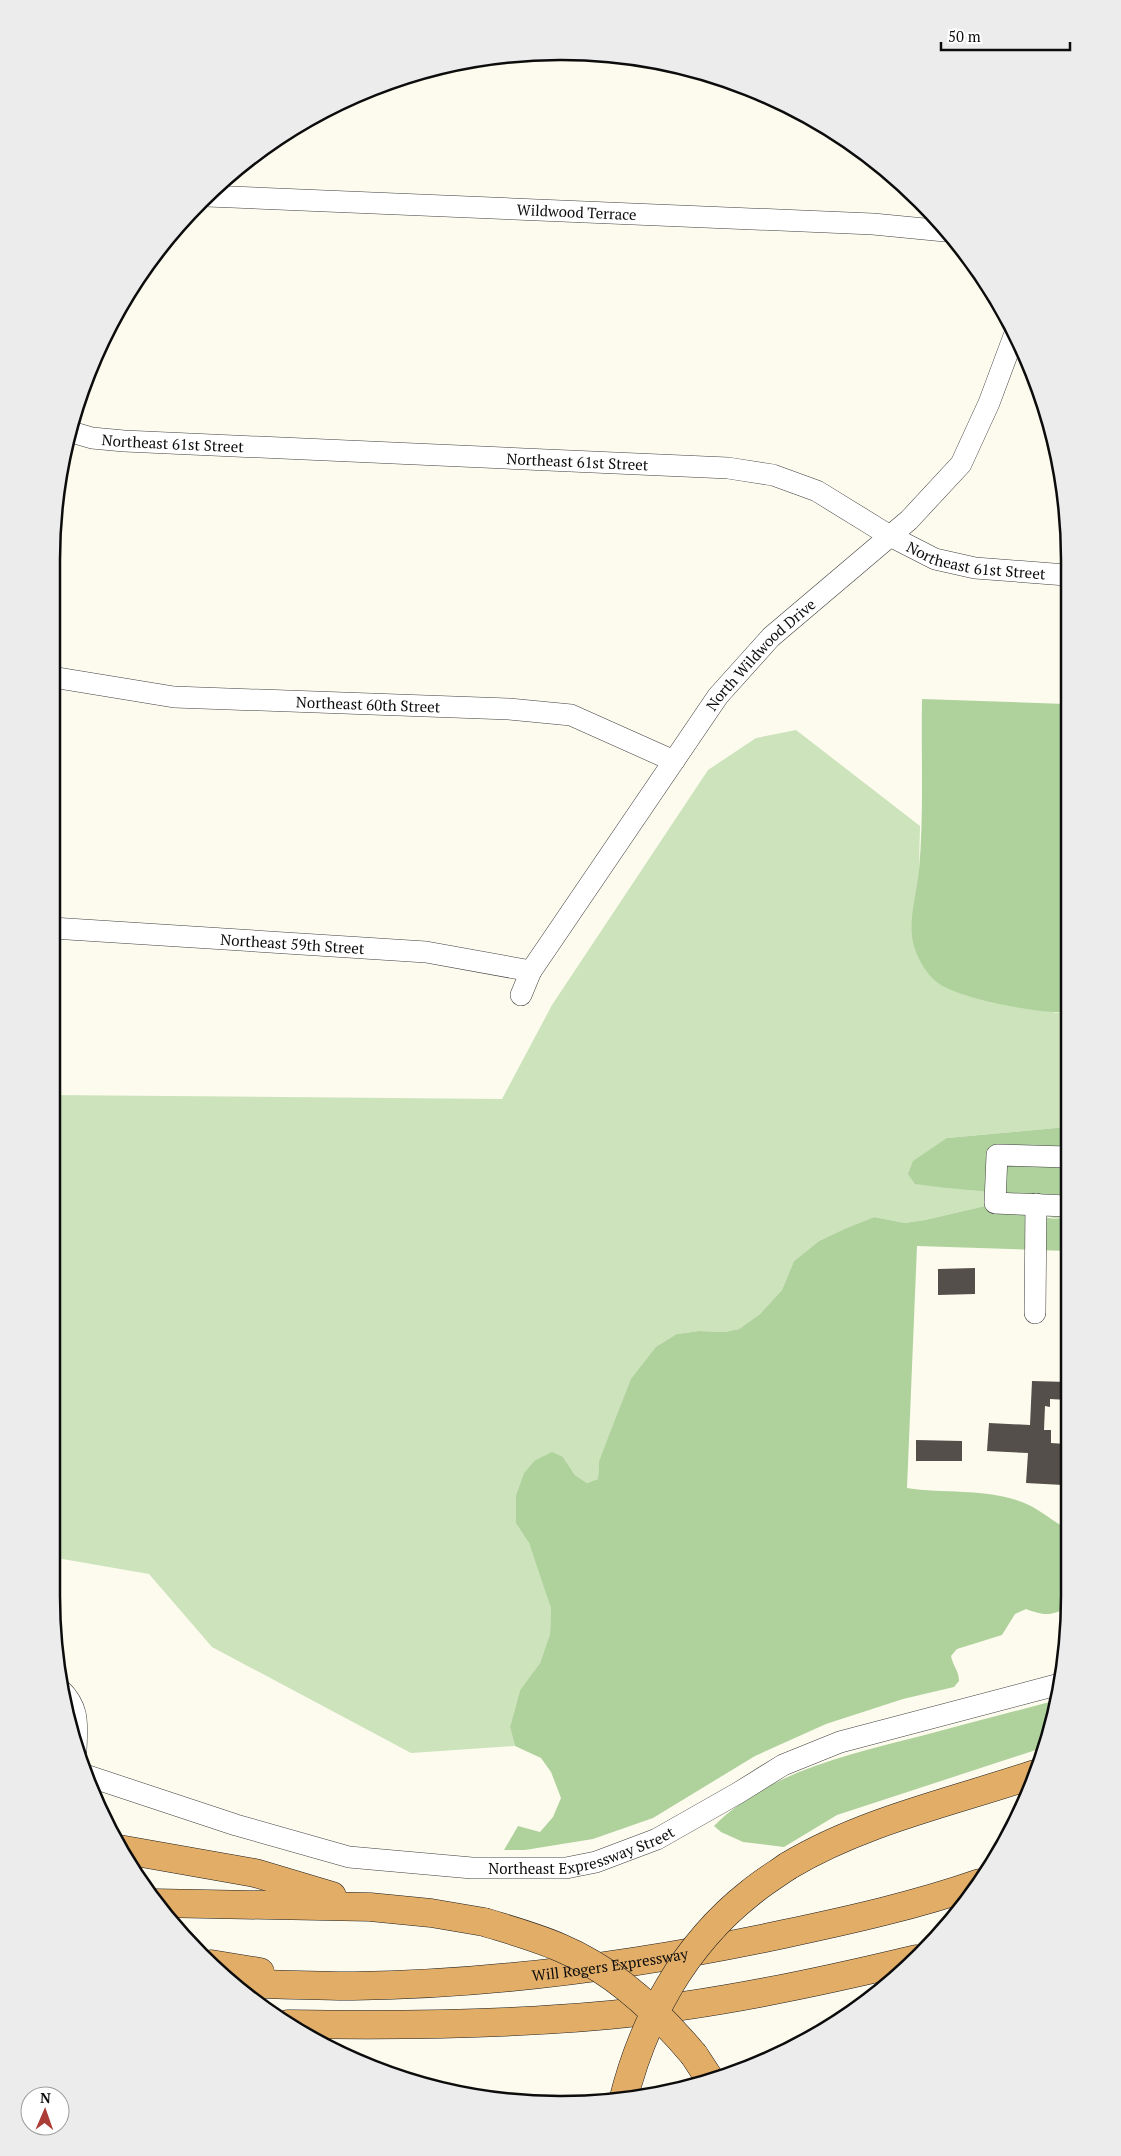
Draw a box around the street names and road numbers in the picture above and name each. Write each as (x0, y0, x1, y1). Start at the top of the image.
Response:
street label: Wildwood Terrace (516, 199, 637, 224)
street label: Northeast 61st Street (101, 429, 245, 456)
street label: Northeast 61st Street (506, 448, 649, 474)
street label: Northeast 61st Street (903, 536, 1047, 583)
street label: North Wildwood Drive (701, 594, 819, 714)
street label: Northeast 60th Street (296, 691, 441, 717)
street label: Northeast 59th Street (220, 929, 366, 958)
street label: Northeast Expressway Street (488, 1821, 678, 1878)
street label: Will Rogers Expressway (531, 1943, 690, 1985)

